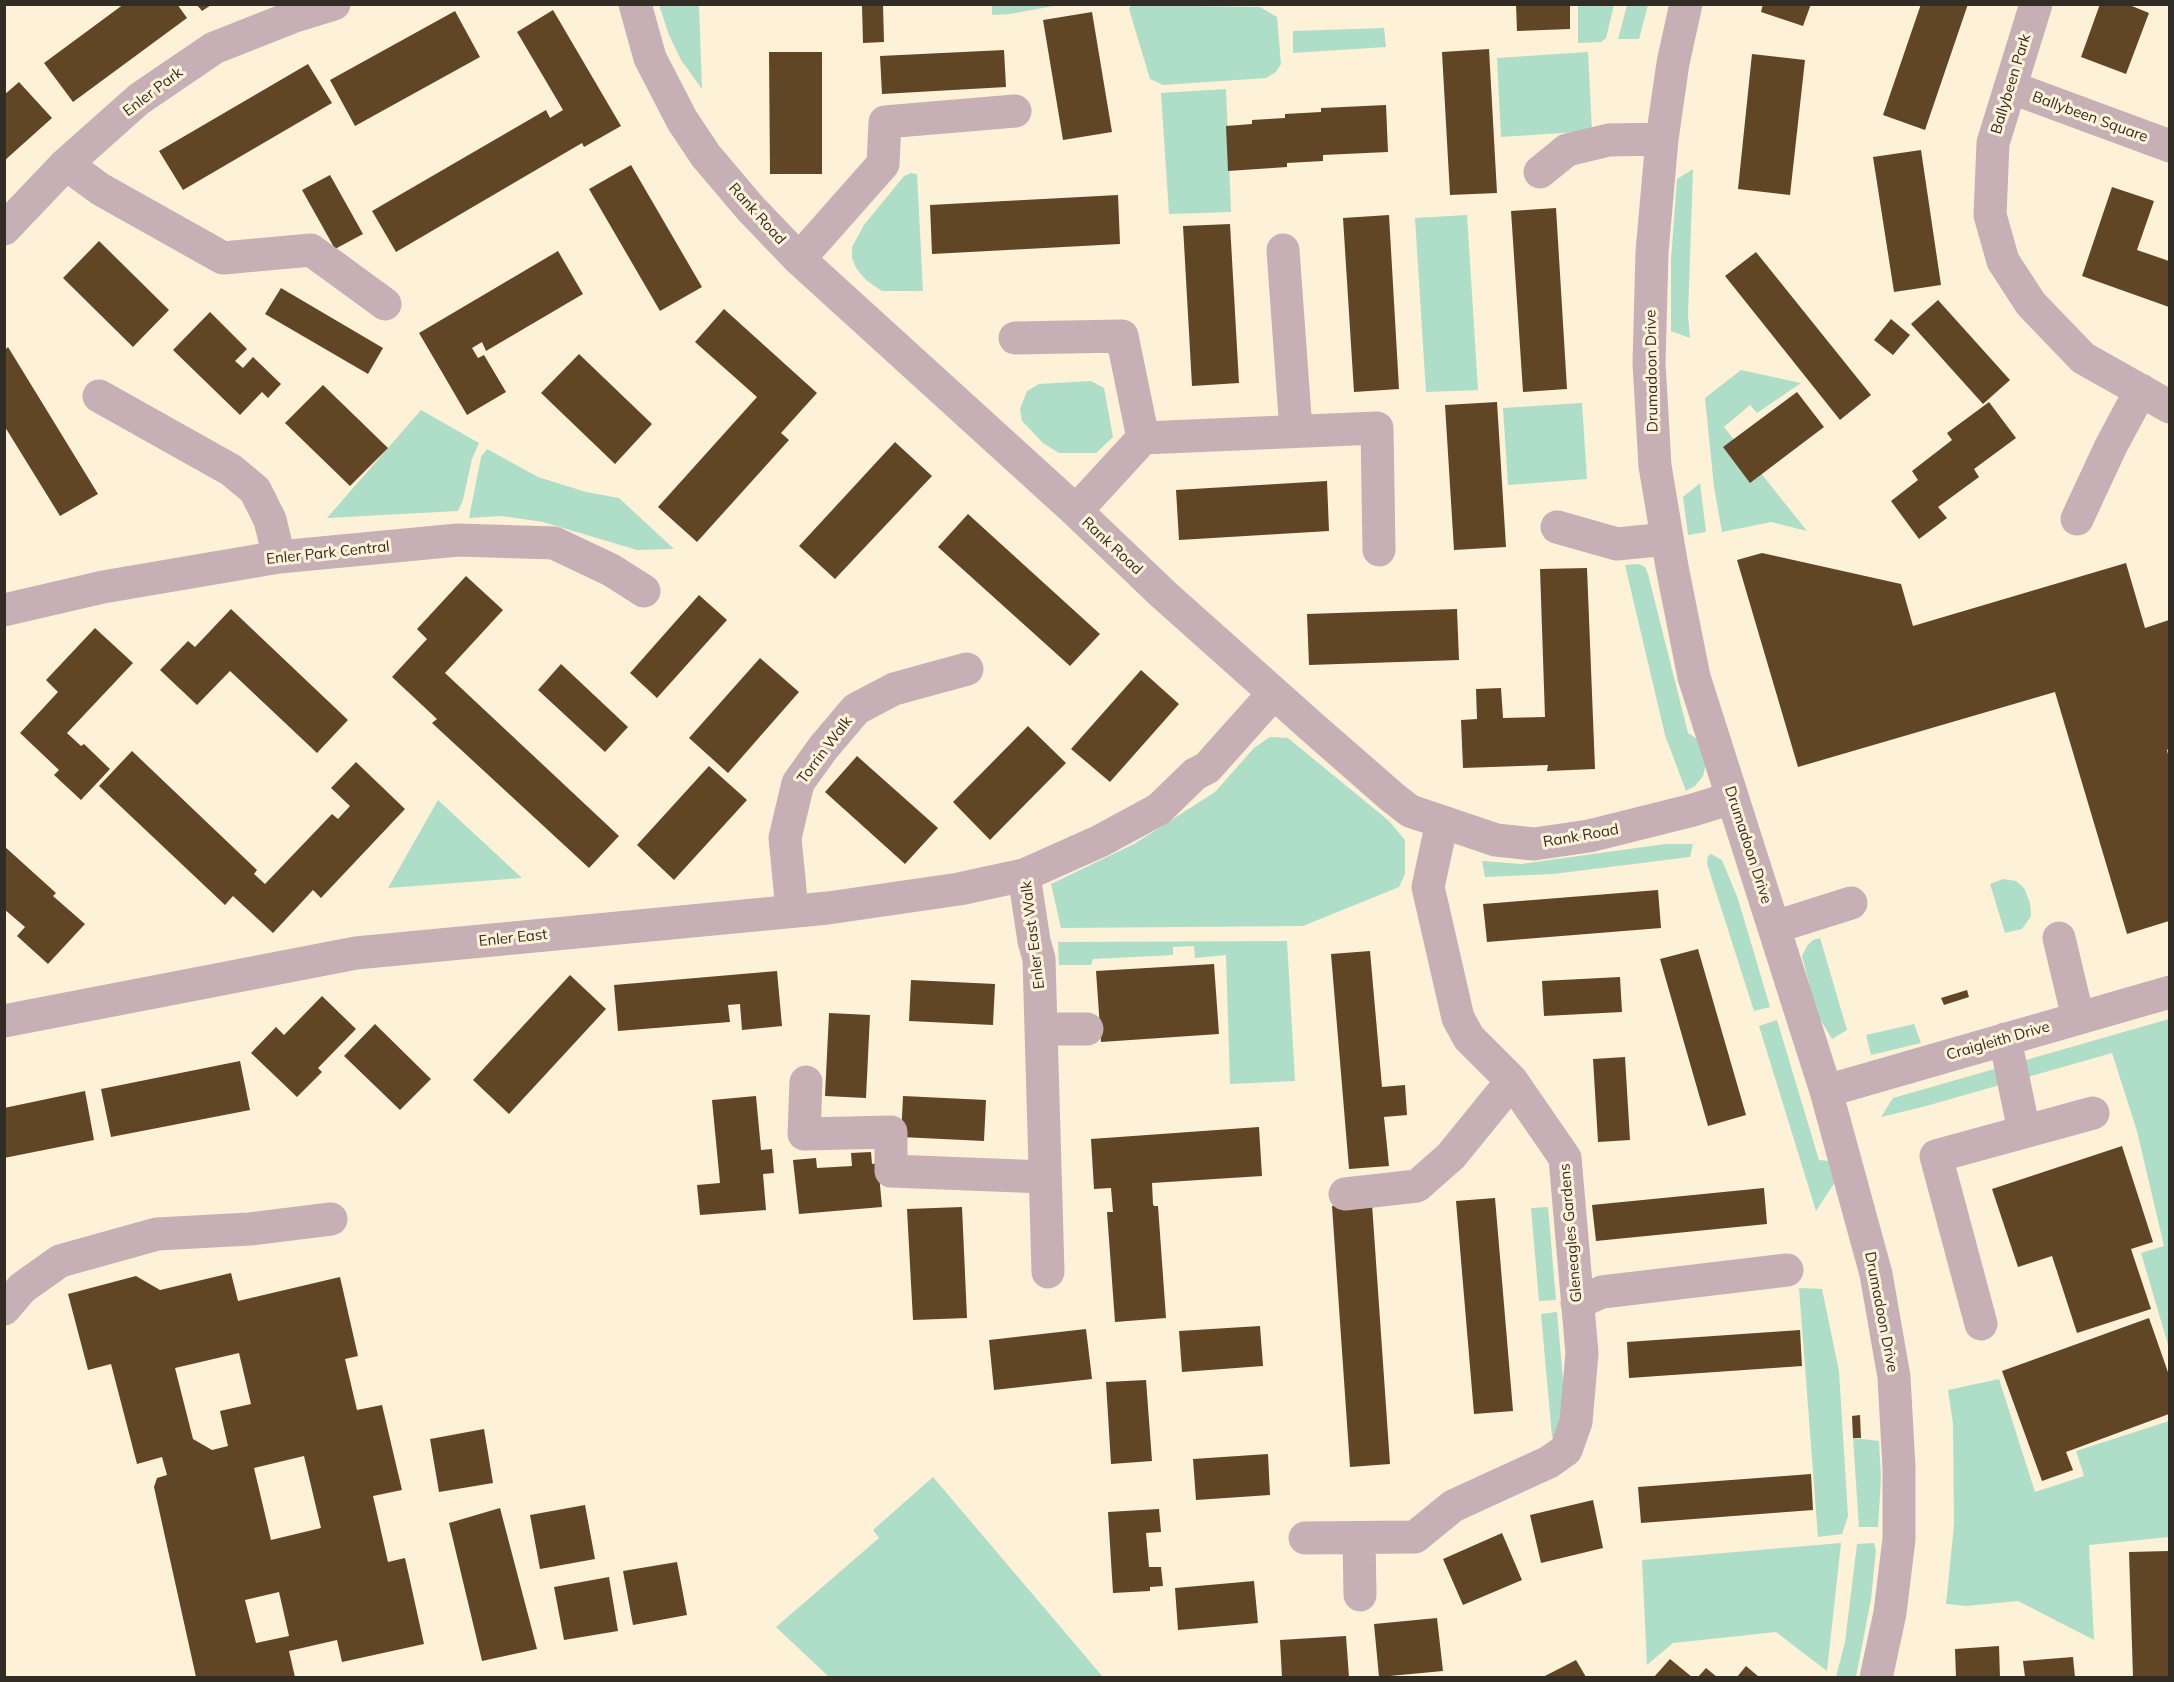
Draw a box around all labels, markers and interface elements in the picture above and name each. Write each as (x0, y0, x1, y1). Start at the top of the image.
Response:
street label: Ballybeen Park (1987, 32, 2035, 136)
street label: Enler Park (120, 64, 186, 120)
street label: Ballybeen Square (2030, 88, 2150, 146)
street label: Rank Road (725, 180, 789, 248)
street label: Drumadoon Drive (1642, 310, 1662, 432)
street label: Rank Road (1078, 513, 1146, 579)
street label: Enler Park Central (265, 538, 391, 568)
street label: Torrin Walk (794, 713, 856, 787)
street label: Drumadoon Drive (1721, 784, 1775, 906)
street label: Rank Road (1542, 820, 1620, 852)
street label: Enler East Walk (1017, 880, 1049, 990)
street label: Enler East (478, 925, 548, 951)
street label: Craigleith Drive (1944, 1018, 2052, 1064)
street label: Gleneagles Gardens (1556, 1163, 1586, 1303)
street label: Drumadoon Drive (1860, 1250, 1902, 1374)

